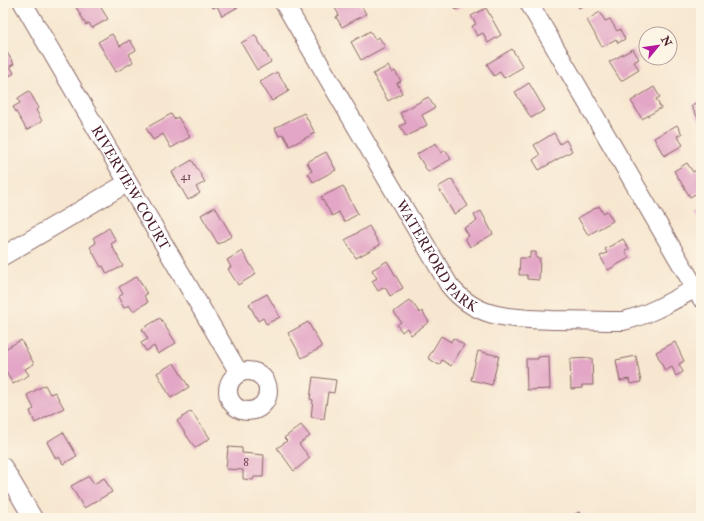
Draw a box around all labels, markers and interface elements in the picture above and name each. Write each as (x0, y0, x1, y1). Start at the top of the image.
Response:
north arrow (638, 26, 678, 66)
text: N (658, 33, 675, 50)
street label: RIVERVIEW COURT (88, 123, 174, 254)
house number: 41 (181, 169, 191, 184)
street label: WATERFORD PARK (392, 196, 481, 315)
house number: 8 (243, 455, 249, 470)

